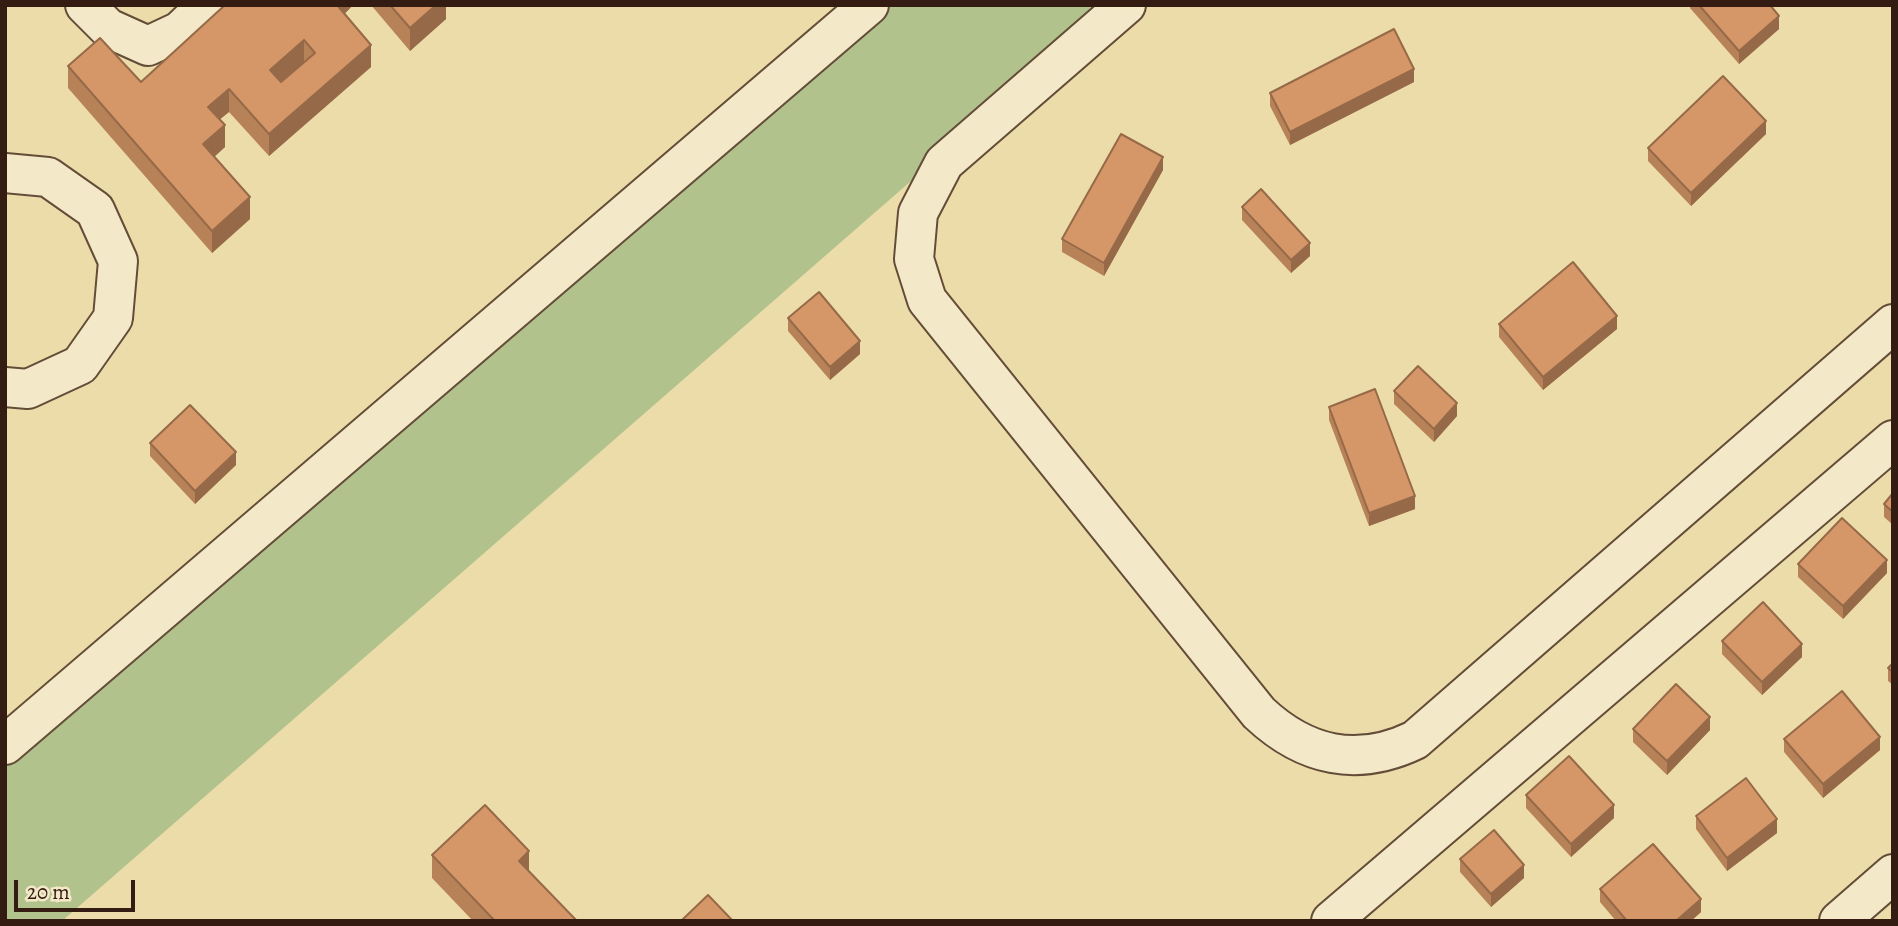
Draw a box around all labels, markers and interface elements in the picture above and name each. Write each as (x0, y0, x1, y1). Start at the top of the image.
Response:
scale bar (18, 866, 138, 910)
text: 20 m (27, 878, 70, 906)

